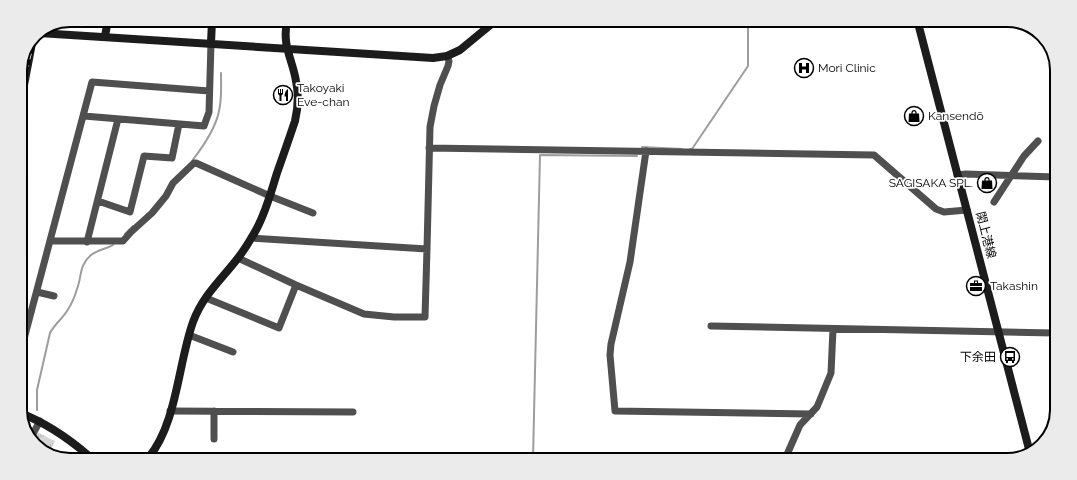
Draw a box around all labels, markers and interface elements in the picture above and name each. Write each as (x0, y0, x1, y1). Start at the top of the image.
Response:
hospital icon: Mori Clinic (793, 57, 815, 79)
place label: Mori Clinic (818, 61, 876, 75)
place label: Takoyaki Eve-chan (297, 81, 349, 109)
restaurant icon: Takoyaki Eve-chan (272, 84, 294, 106)
shop icon: Kansendō (903, 105, 925, 127)
place label: Kansendō (928, 109, 984, 123)
shop icon: SAGISAKA SPL. (976, 172, 998, 194)
place label: SAGISAKA SPL. (889, 176, 973, 190)
street label: 閖上港線 (973, 210, 999, 260)
office icon: Takashin (965, 275, 987, 297)
place label: Takashin (990, 279, 1038, 293)
bus stop icon: 下余田 (999, 346, 1021, 368)
place label: 下余田 (960, 350, 996, 364)

